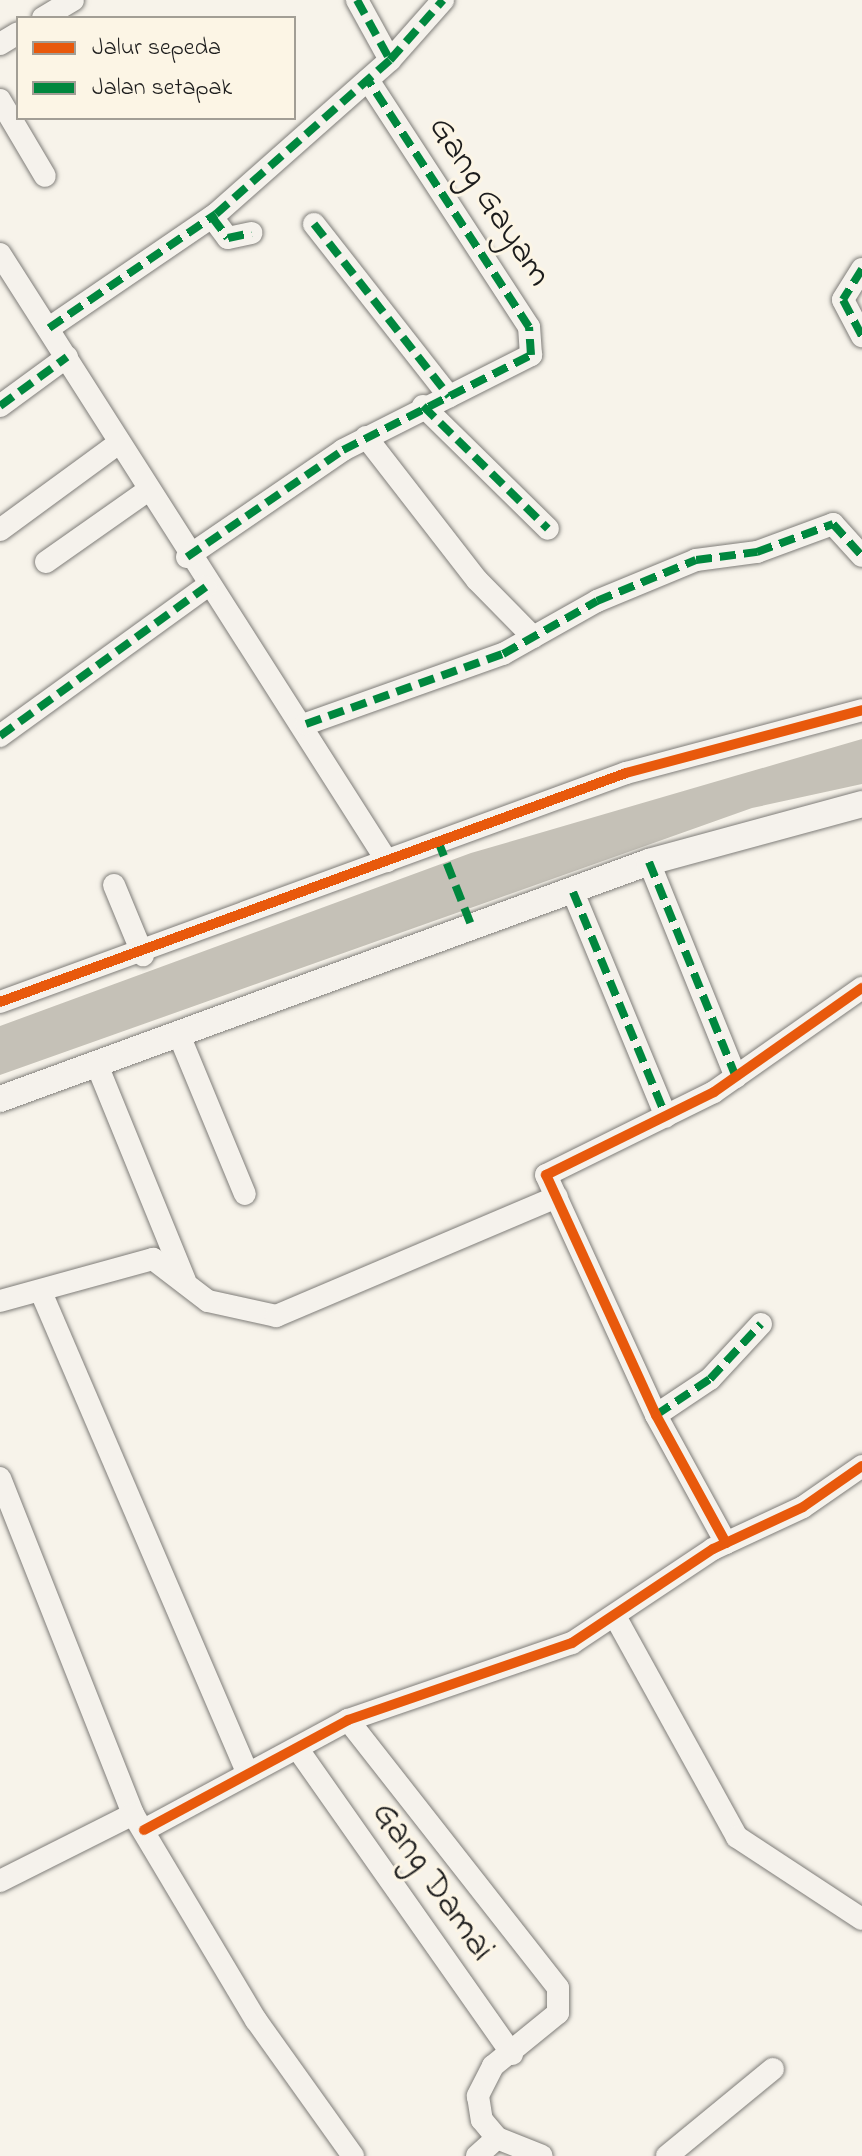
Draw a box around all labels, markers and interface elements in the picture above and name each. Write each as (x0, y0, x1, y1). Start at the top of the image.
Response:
legend (16, 16, 296, 120)
text: Jalur sepeda (92, 31, 221, 66)
text: Jalan setapak (92, 71, 232, 106)
street label: Gang Gayam (418, 109, 560, 295)
street label: Gang Damai (361, 1794, 503, 1970)

